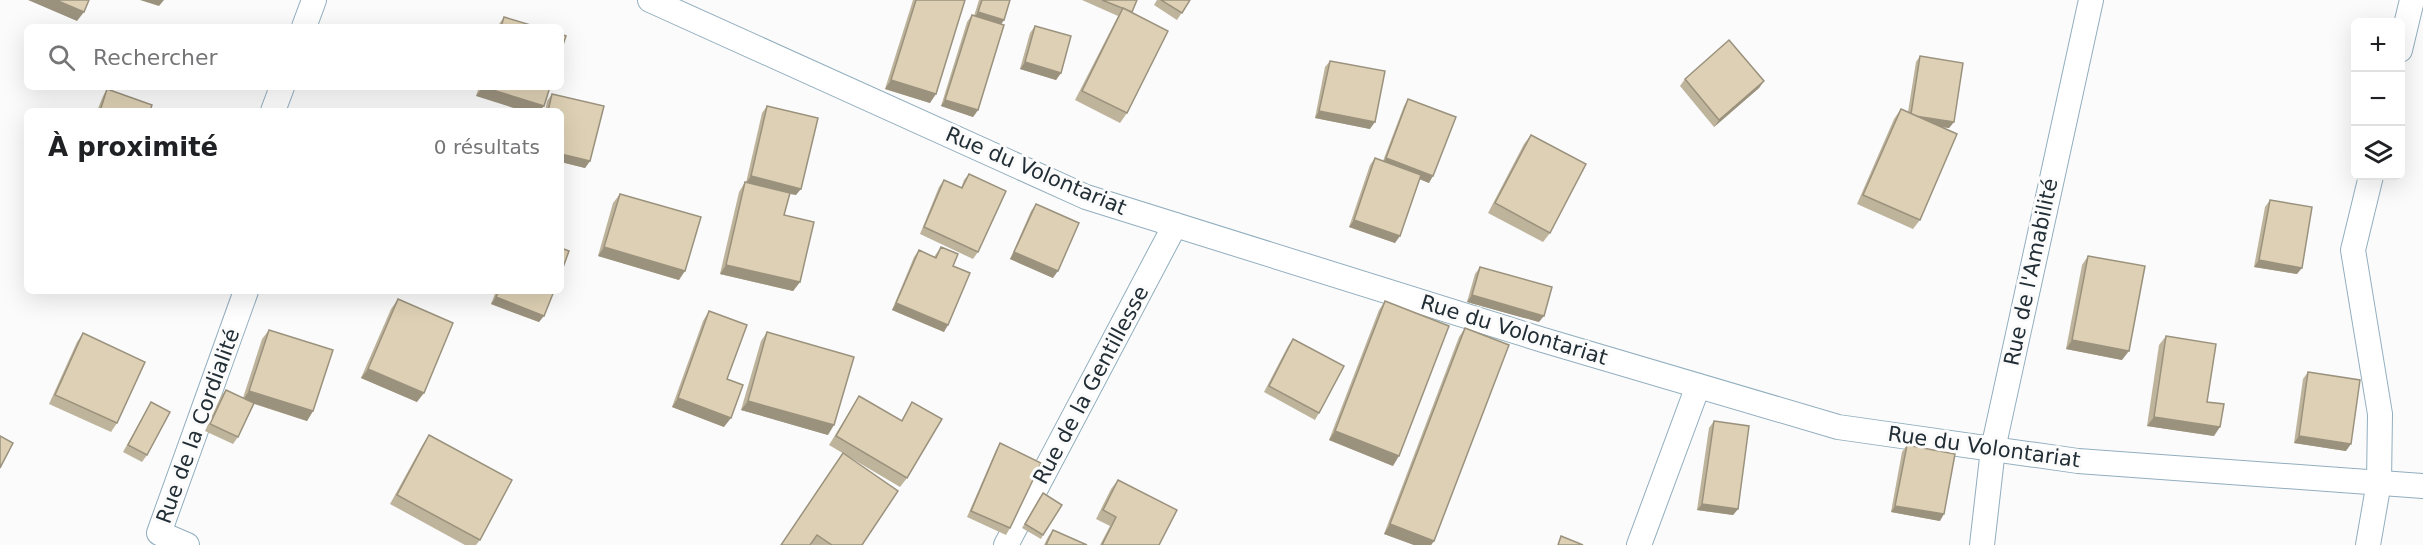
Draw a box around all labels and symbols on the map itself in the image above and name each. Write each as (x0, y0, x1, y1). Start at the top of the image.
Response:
street label: Rue du Volontariat (942, 122, 1130, 220)
street label: Rue de l'Amabilité (1999, 176, 2063, 368)
street label: Rue de la Gentillesse (1029, 282, 1153, 488)
street label: Rue du Volontariat (1418, 290, 1610, 370)
street label: Rue de la Cordialité (152, 325, 244, 527)
street label: Rue du Volontariat (1886, 422, 2082, 472)

